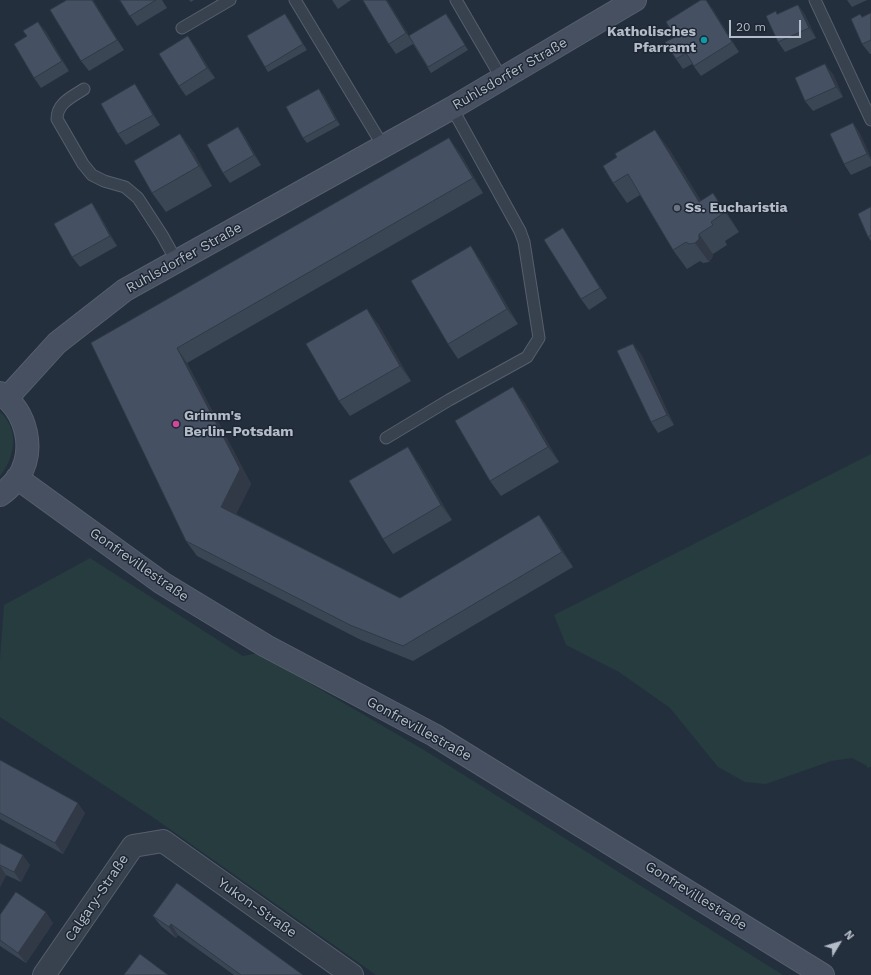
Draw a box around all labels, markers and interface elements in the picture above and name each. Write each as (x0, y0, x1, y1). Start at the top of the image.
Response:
scale bar (731, 12, 803, 38)
text: 20 m (736, 20, 766, 34)
place label: Katholisches Pfarramt (607, 24, 696, 56)
street label: Ruhlsdorfer Straße (450, 34, 570, 114)
marker: Katholisches Pfarramt (699, 35, 709, 45)
place label: Ss. Eucharistia (685, 200, 788, 216)
marker: Ss. Eucharistia (672, 203, 682, 213)
street label: Ruhlsdorfer Straße (123, 219, 245, 297)
place label: Grimm's Berlin-Potsdam (184, 408, 293, 440)
marker: Grimm's Berlin-Potsdam (171, 419, 181, 429)
street label: Gonfrevillestraße (86, 525, 192, 605)
street label: Gonfrevillestraße (364, 693, 474, 765)
street label: Calgary-Straße (62, 851, 132, 945)
street label: Gonfrevillestraße (642, 858, 750, 934)
street label: Yukon-Straße (214, 875, 300, 941)
north arrow (819, 923, 859, 963)
text: N (841, 928, 856, 943)

